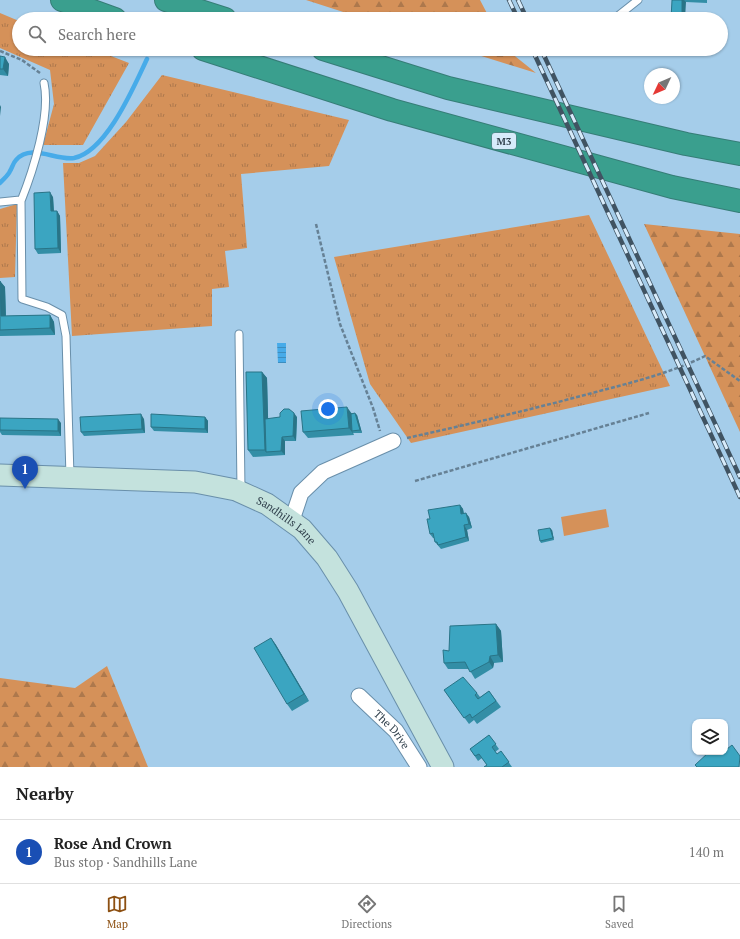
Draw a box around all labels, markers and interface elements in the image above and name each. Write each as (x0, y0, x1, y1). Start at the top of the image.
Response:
search box (12, 12, 728, 56)
icon: search (26, 23, 48, 45)
text: Search here (58, 24, 136, 44)
north arrow (644, 68, 680, 104)
road number: M3 (492, 133, 516, 149)
your location (318, 399, 338, 419)
pin: 1 (12, 456, 38, 489)
street label: Sandhills Lane (254, 493, 319, 547)
street label: The Drive (371, 707, 413, 752)
map controls (692, 719, 728, 755)
button: layers (692, 719, 728, 755)
text: Nearby (16, 782, 74, 805)
text: Rose And Crown (54, 833, 172, 853)
text: 1 (25, 843, 33, 861)
text: 140 m (689, 843, 724, 861)
text: Bus stop · Sandhills Lane (54, 853, 197, 871)
tab: Map (106, 893, 128, 931)
tab: Directions (341, 893, 392, 931)
tab: Saved (605, 893, 634, 931)

